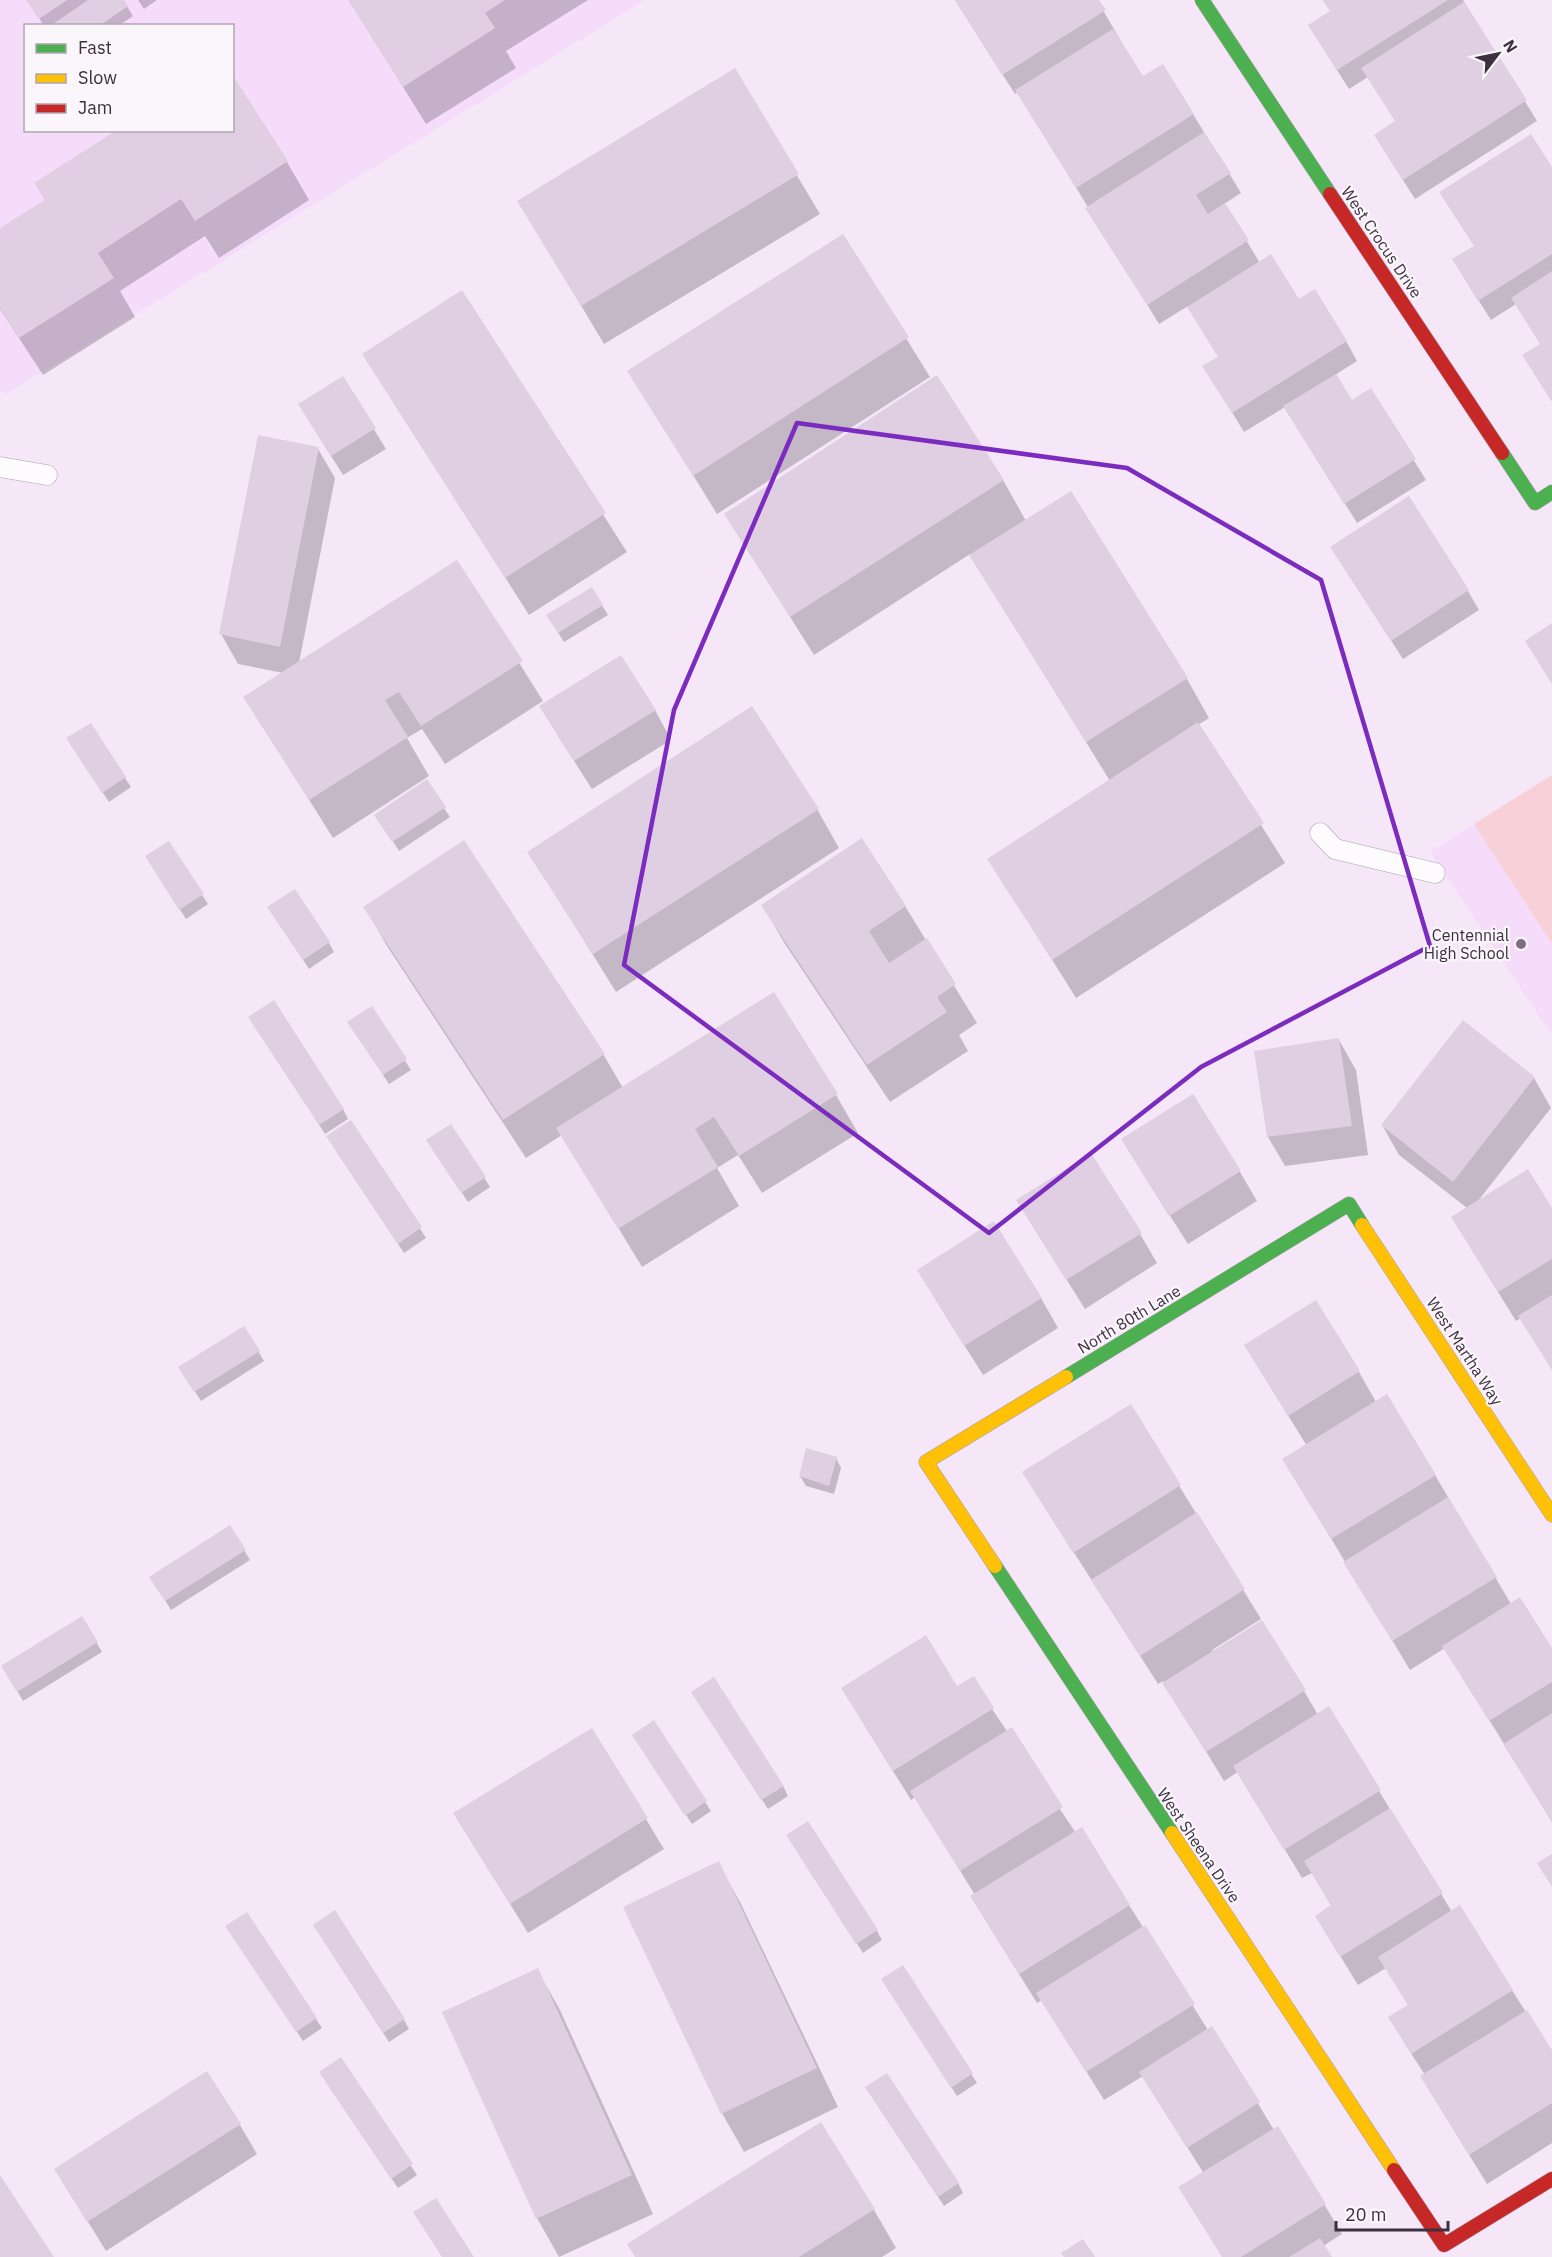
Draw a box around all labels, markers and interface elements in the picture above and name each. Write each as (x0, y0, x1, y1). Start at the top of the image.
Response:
legend (24, 24, 234, 132)
north arrow (1468, 24, 1528, 84)
text: Fast (78, 36, 112, 59)
text: N (1499, 36, 1522, 56)
text: Slow (78, 66, 117, 89)
text: Jam (78, 96, 113, 119)
street label: West Crocus Drive (1337, 182, 1427, 302)
place label: Centennial High School (1424, 925, 1509, 963)
marker: Centennial High School (1514, 937, 1528, 951)
street label: North 80th Lane (1074, 1280, 1184, 1358)
street label: West Martha Way (1423, 1293, 1507, 1409)
street label: West Sheena Drive (1153, 1784, 1245, 1906)
scale bar (1336, 2194, 1448, 2232)
text: 20 m (1345, 2203, 1387, 2226)

